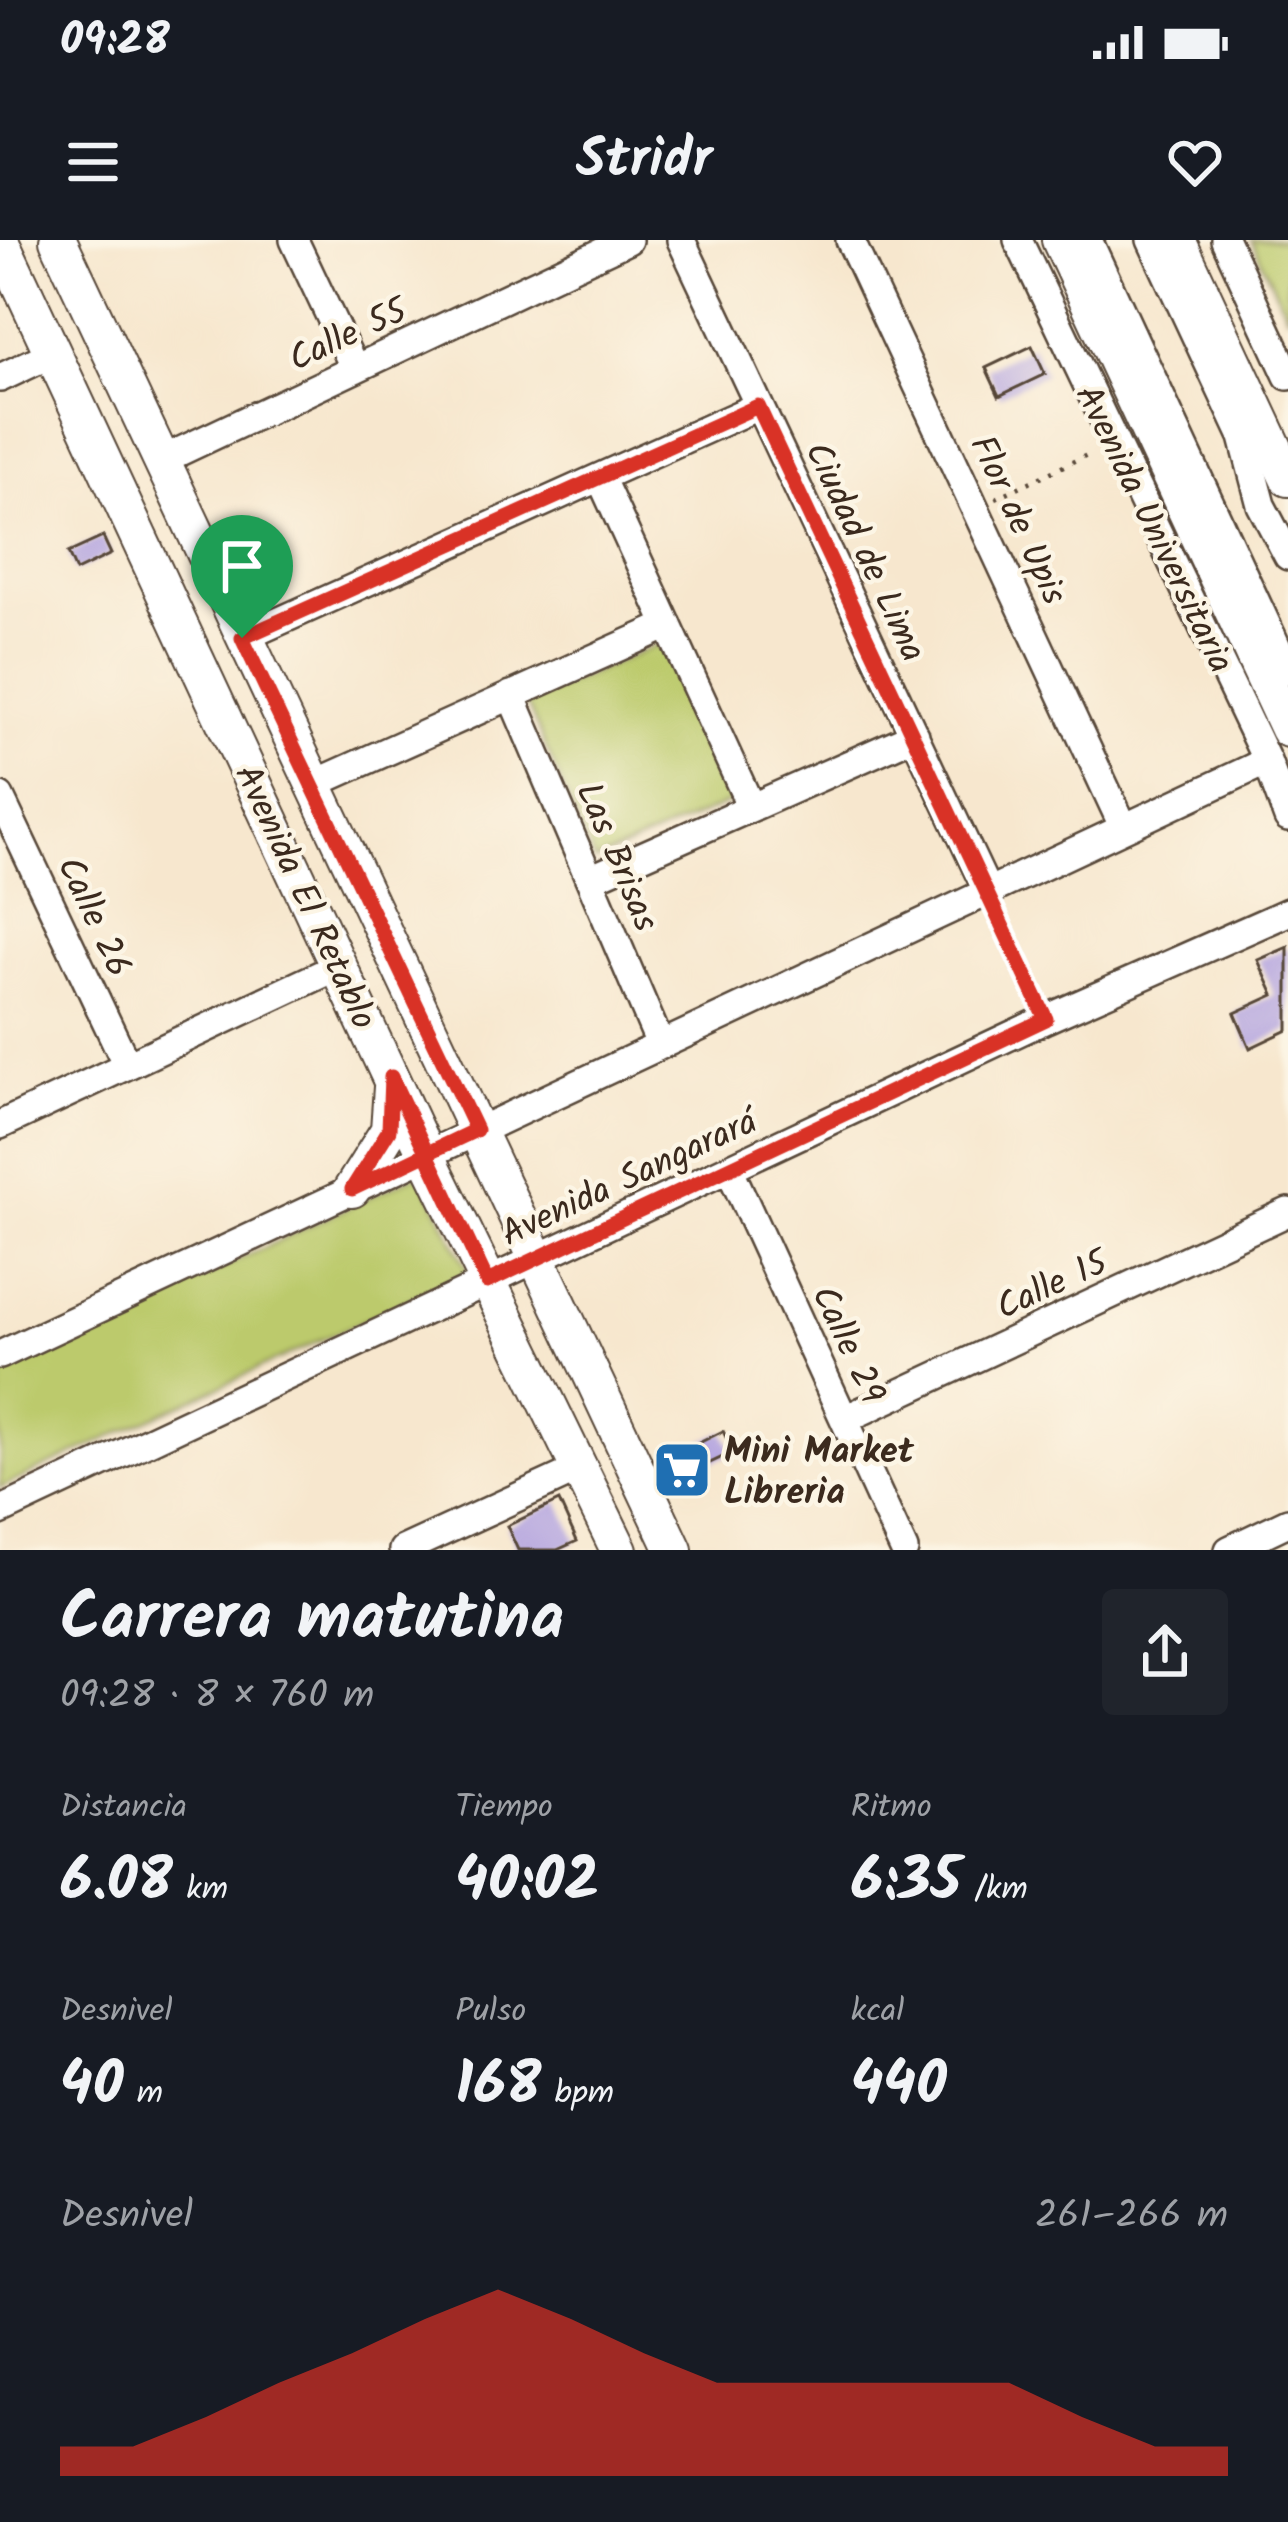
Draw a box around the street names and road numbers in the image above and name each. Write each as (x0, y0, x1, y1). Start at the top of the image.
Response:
street label: Calle 55 (280, 283, 420, 388)
street label: Avenida Universitaria (1058, 375, 1248, 684)
street label: Flor de Upis (953, 426, 1081, 615)
street label: Ciudad de Lima (788, 433, 940, 672)
street label: Avenida El Retablo (217, 756, 390, 1039)
street label: Las Brisas (559, 774, 673, 941)
street label: Calle 26 (40, 848, 146, 987)
street label: Avenida Sangarará (492, 1093, 770, 1264)
street label: Calle 15 (987, 1234, 1120, 1337)
street label: Calle 29 (795, 1277, 899, 1414)

